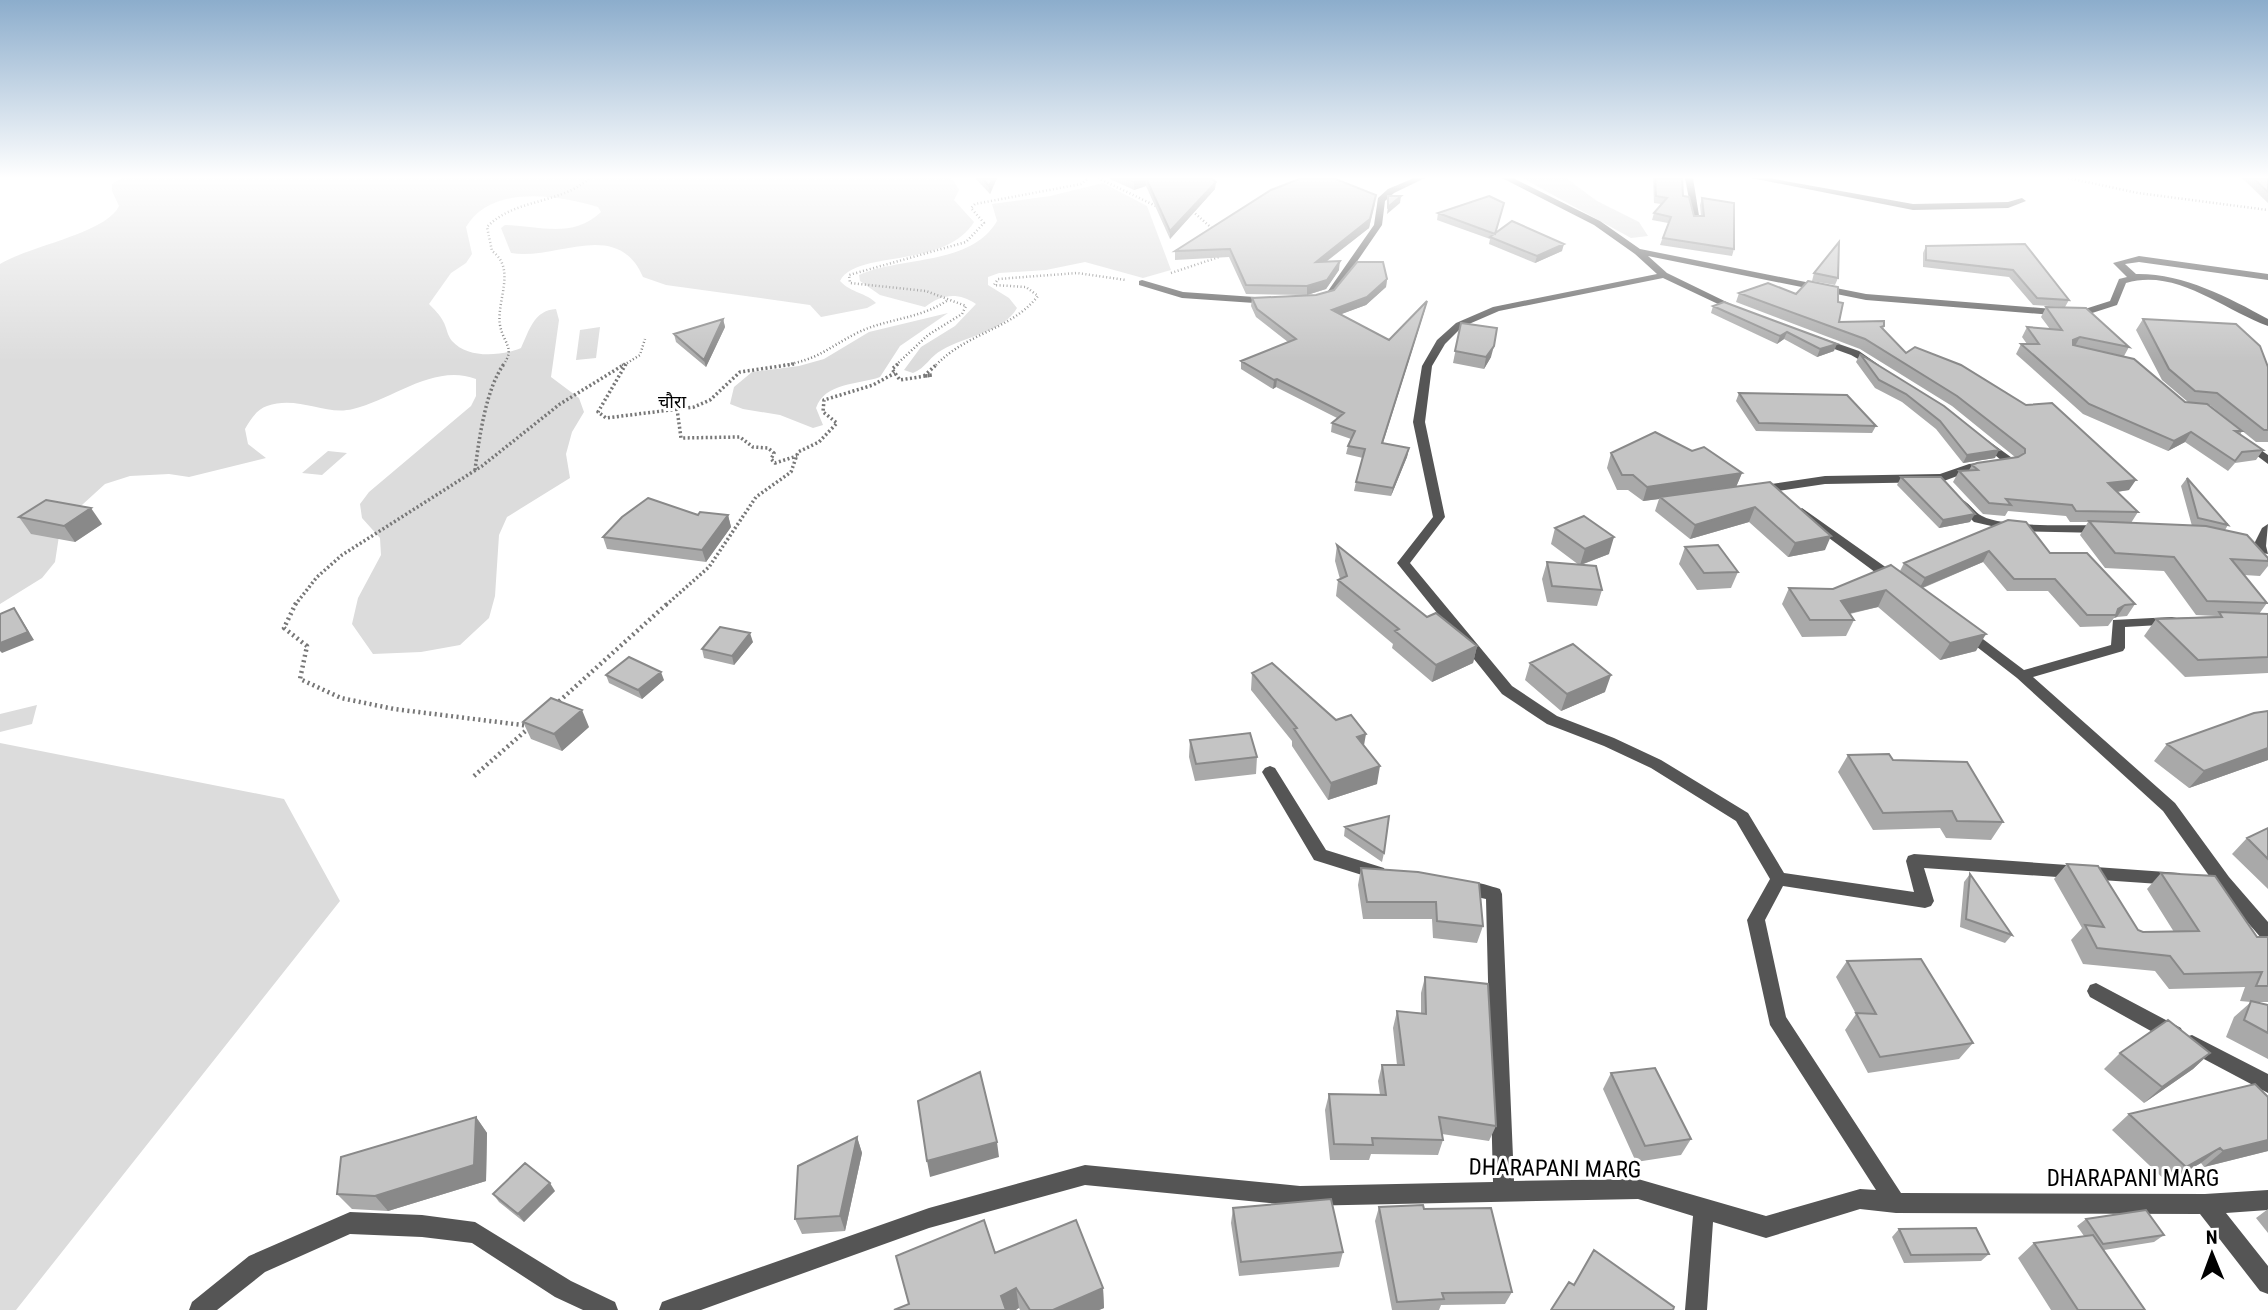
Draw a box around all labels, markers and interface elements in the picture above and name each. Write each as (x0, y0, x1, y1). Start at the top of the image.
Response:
district label: चौरा (658, 391, 686, 412)
street label: DHARAPANI MARG (1468, 1153, 1642, 1184)
street label: DHARAPANI MARG (2047, 1165, 2219, 1192)
north arrow (2177, 1219, 2247, 1289)
text: N (2206, 1226, 2218, 1249)

